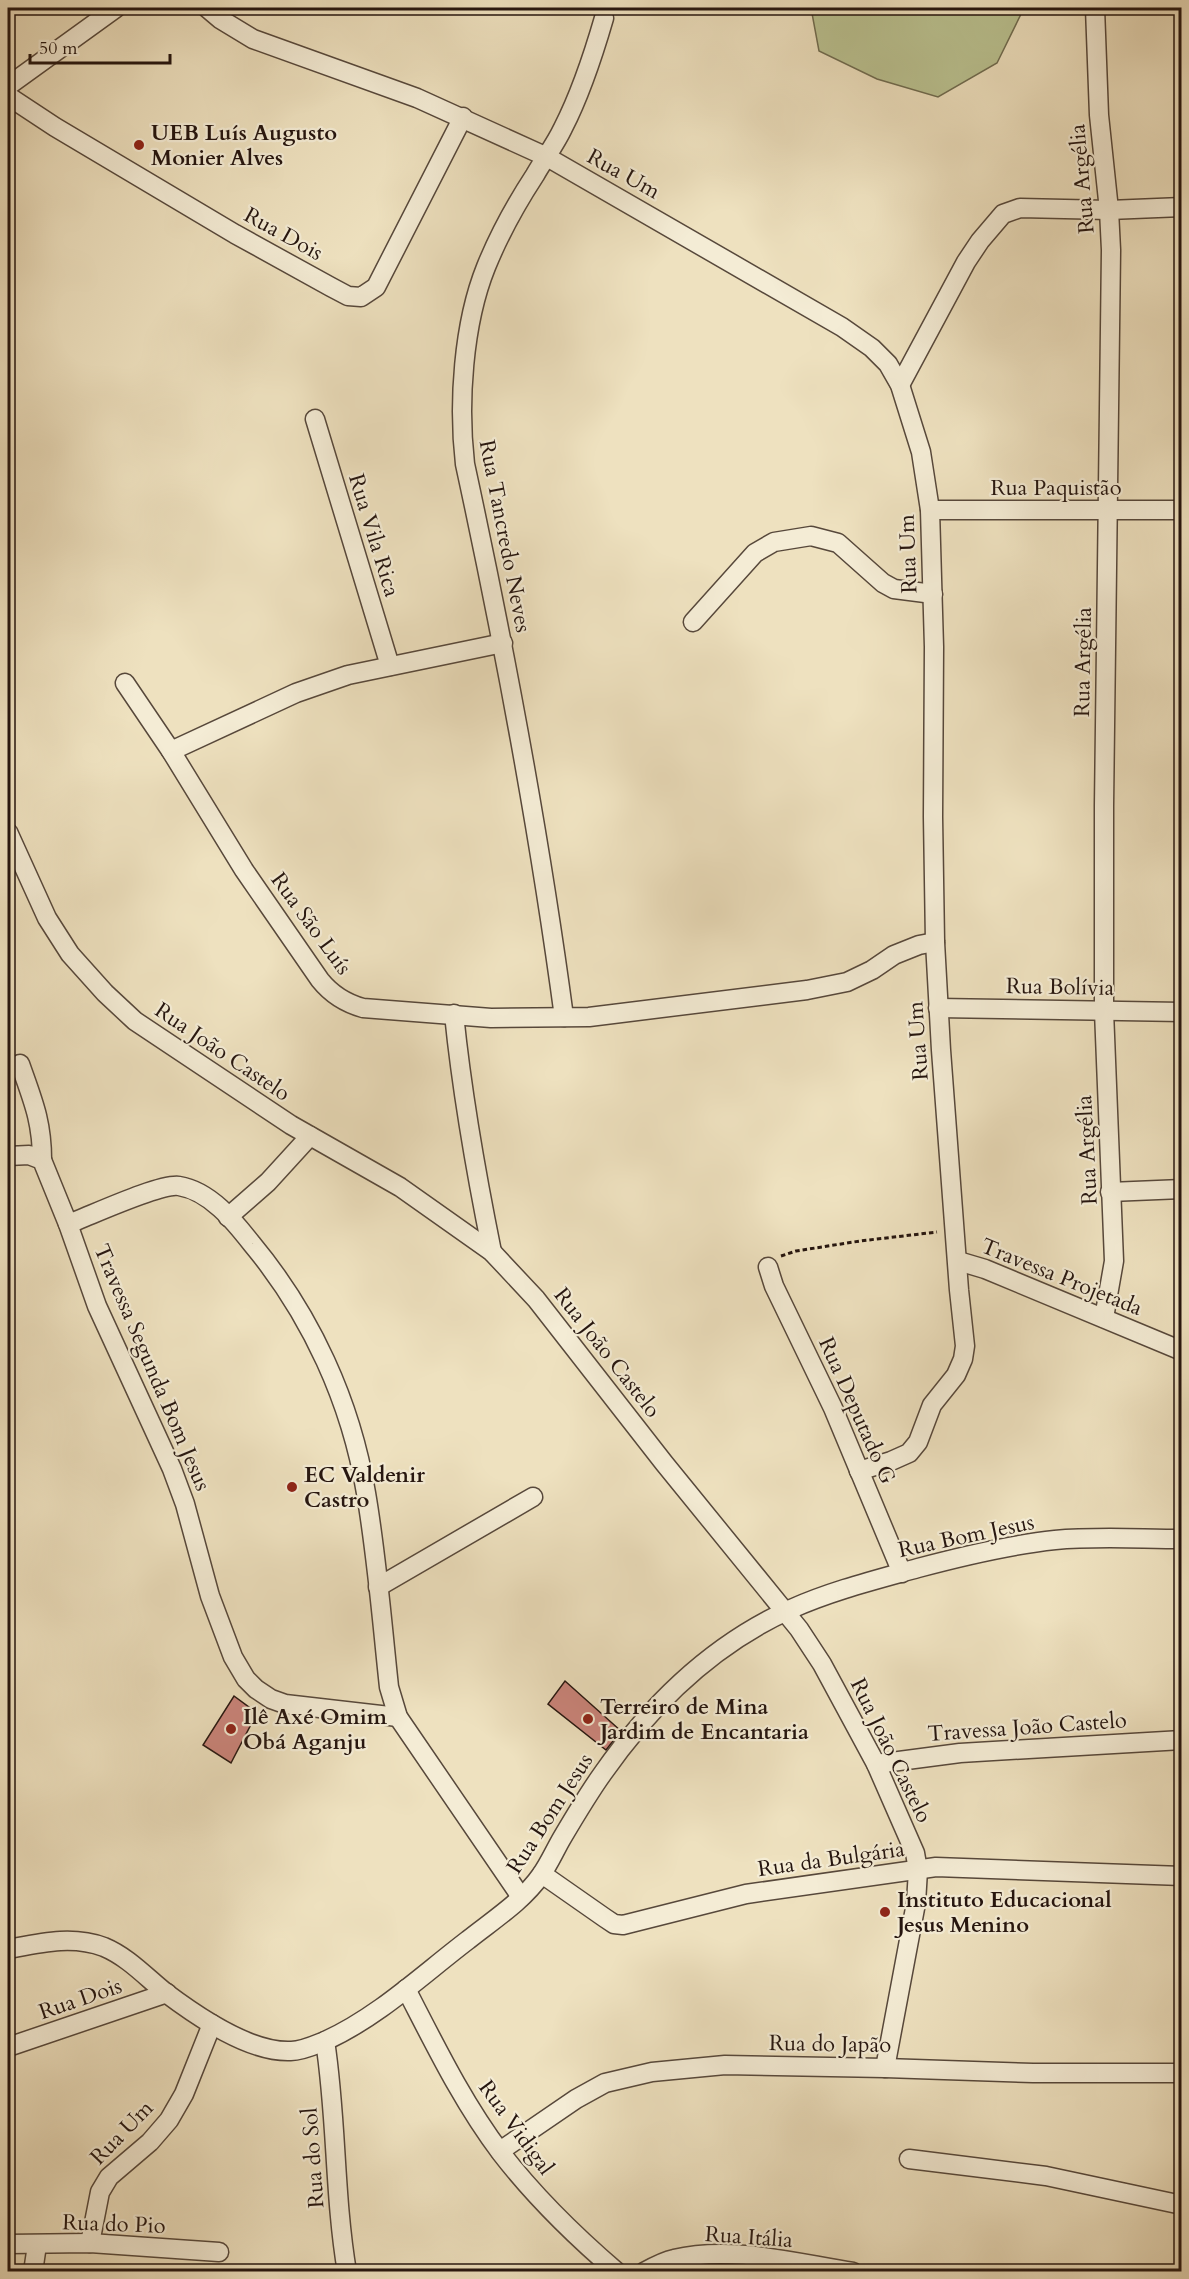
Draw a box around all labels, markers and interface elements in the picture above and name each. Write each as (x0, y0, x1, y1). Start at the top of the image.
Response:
scale bar (30, 27, 170, 65)
text: 50 m (39, 36, 78, 61)
place label: UEB Luís Augusto Monier Alves (151, 118, 337, 173)
street label: Rua Argélia (1062, 122, 1102, 235)
marker: UEB Luís Augusto Monier Alves (132, 138, 146, 152)
street label: Rua Um (582, 142, 666, 206)
street label: Rua Dois (239, 200, 328, 268)
street label: Rua Tancredo Neves (472, 437, 538, 635)
street label: Rua Vila Rica (341, 470, 407, 601)
street label: Rua Paquistão (990, 473, 1122, 503)
street label: Rua Um (892, 513, 924, 594)
street label: Rua Argélia (1067, 606, 1099, 717)
street label: Rua São Luís (264, 866, 359, 981)
street label: Rua Bolívia (1006, 971, 1115, 1003)
street label: Rua João Castelo (149, 995, 296, 1108)
street label: Rua Um (900, 1000, 936, 1082)
street label: Rua Argélia (1069, 1094, 1105, 1206)
street label: Travessa Projetada (976, 1231, 1147, 1323)
street label: Travessa Segunda Bom Jesus (86, 1239, 218, 1495)
street label: Rua João Castelo (547, 1281, 668, 1424)
street label: Rua Deputado G (811, 1332, 903, 1489)
place label: EC Valdenir Castro (304, 1460, 425, 1515)
marker: EC Valdenir Castro (285, 1480, 299, 1494)
street label: Rua Bom Jesus (895, 1507, 1037, 1565)
street label: Rua João Castelo (843, 1673, 939, 1828)
place label: Terreiro de Mina Jardim de Encantaria (597, 1692, 809, 1747)
place label: Ilê Axé Omim Obá Aganju (243, 1702, 388, 1757)
street label: Travessa João Castelo (926, 1705, 1128, 1749)
marker: Terreiro de Mina Jardim de Encantaria (581, 1712, 595, 1726)
marker: Ilê Axé Omim Obá Aganju (224, 1722, 238, 1736)
street label: Rua Bom Jesus (500, 1747, 600, 1880)
street label: Rua da Bulgária (756, 1834, 907, 1884)
place label: Instituto Educacional Jesus Menino (894, 1885, 1112, 1940)
marker: Instituto Educacional Jesus Menino (878, 1905, 892, 1919)
street label: Rua Dois (35, 1971, 126, 2027)
street label: Rua do Japão (769, 2028, 892, 2060)
street label: Rua Vidigal (472, 2074, 561, 2181)
street label: Rua Um (83, 2093, 160, 2172)
street label: Rua do Sol (294, 2106, 331, 2209)
street label: Rua do Pio (62, 2207, 166, 2241)
street label: Rua Itália (704, 2219, 794, 2255)

